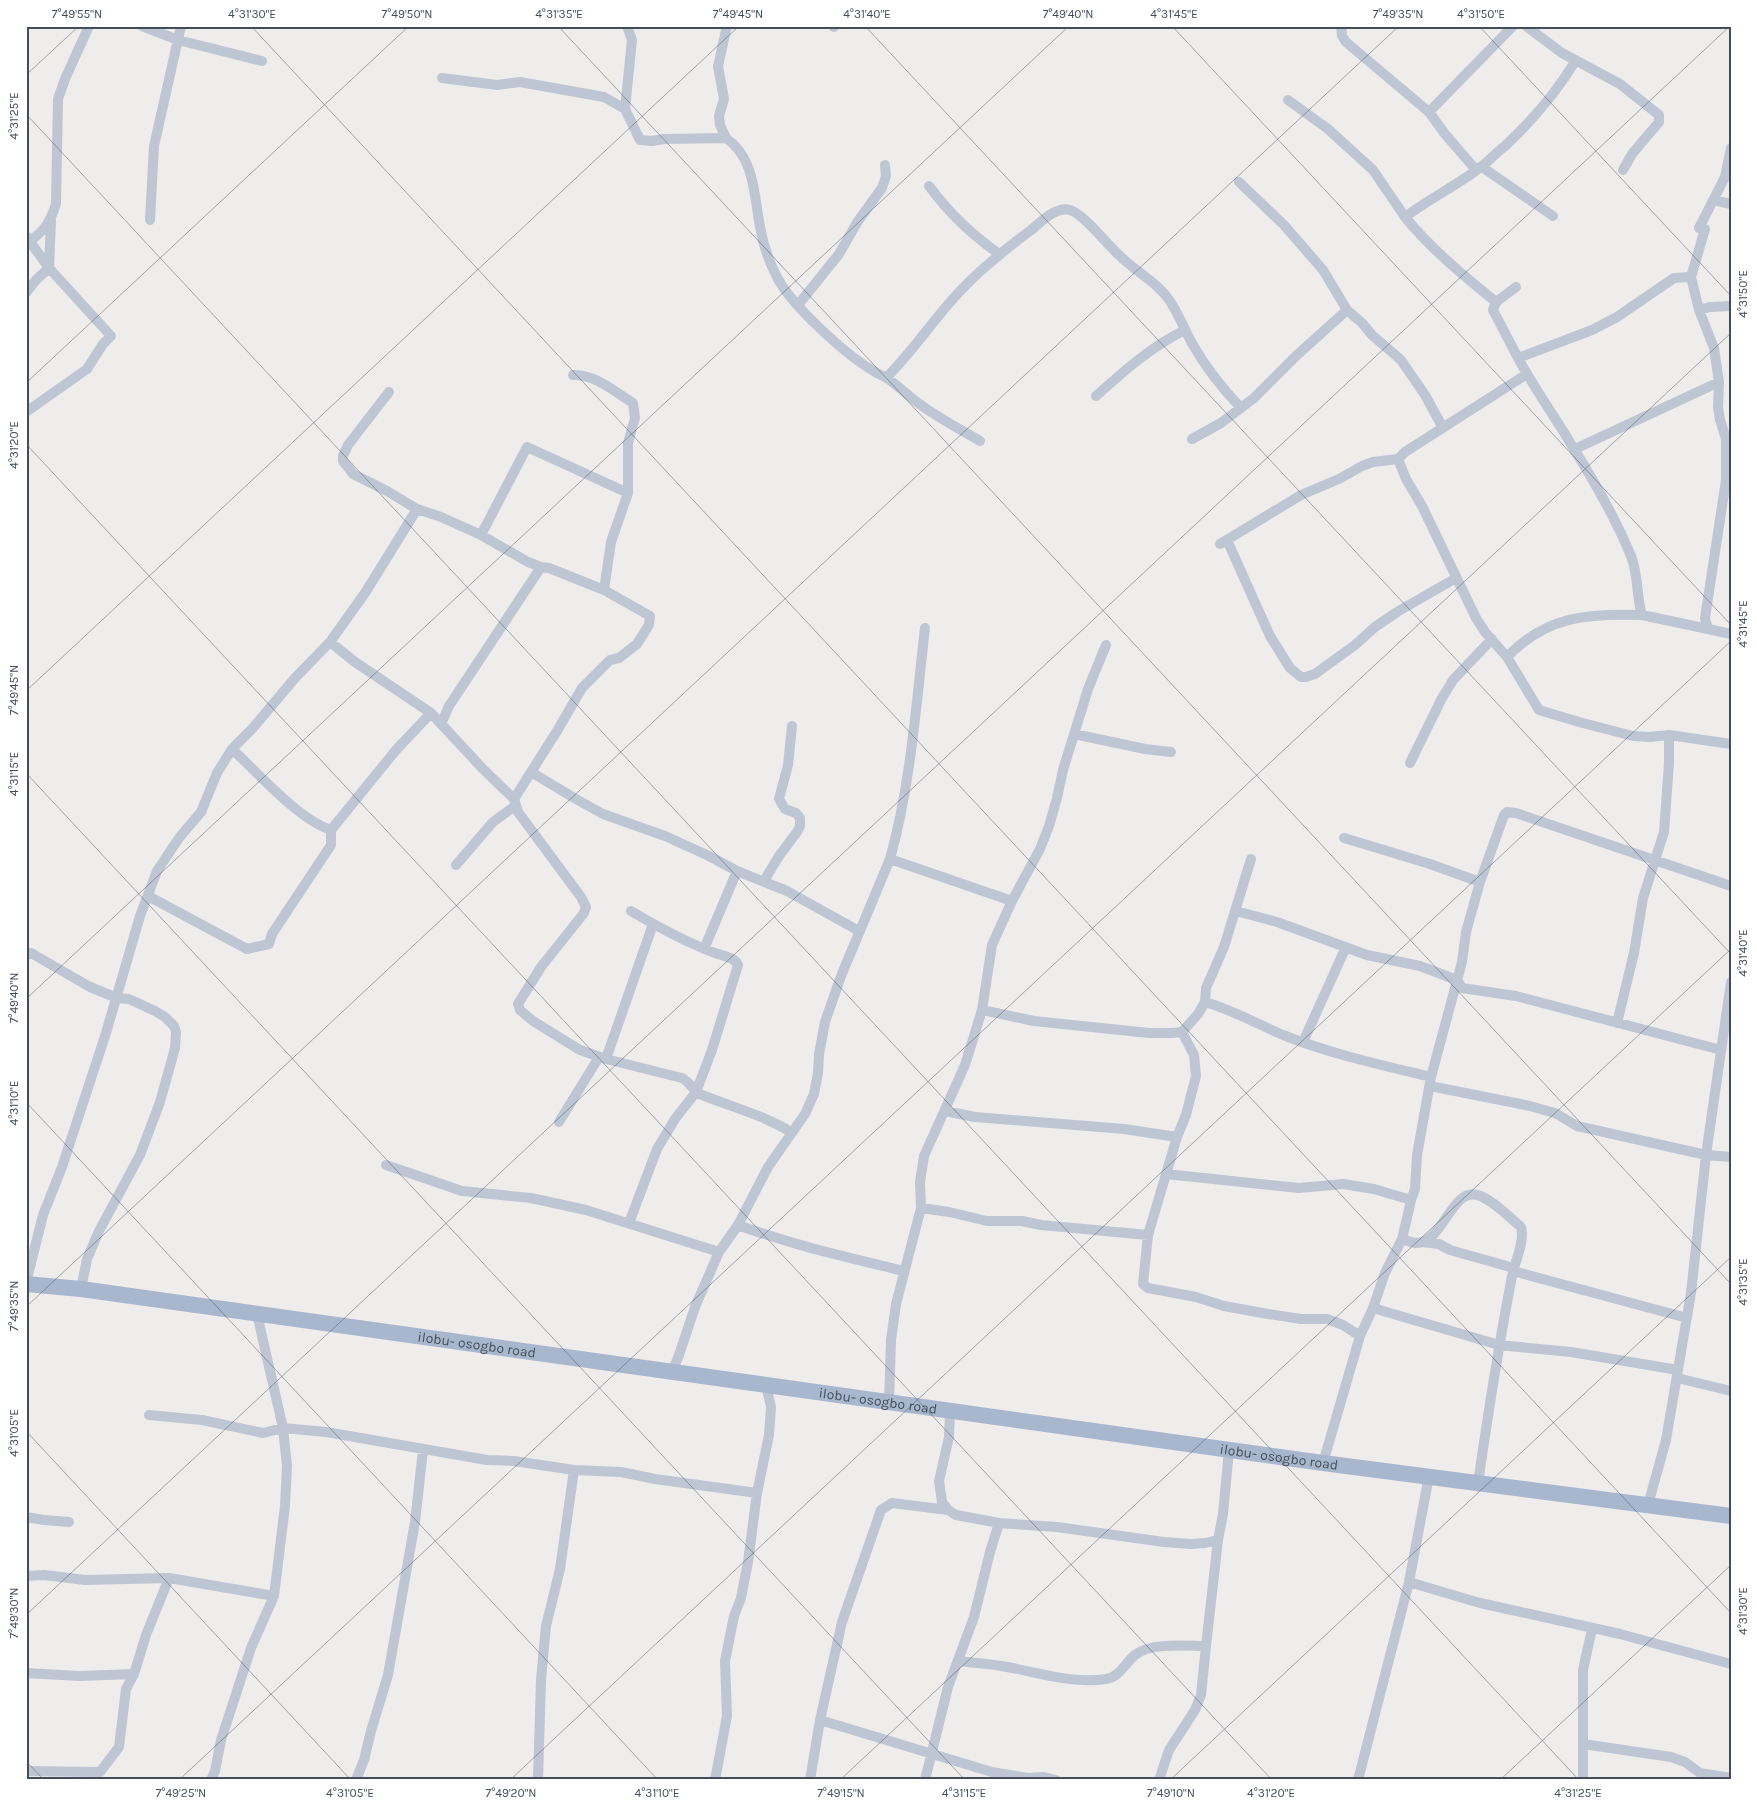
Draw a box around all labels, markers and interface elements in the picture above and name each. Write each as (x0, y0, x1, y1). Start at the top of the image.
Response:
text: 7°49'55"N (52, 7, 102, 21)
text: 4°31'30"E (228, 7, 276, 21)
text: 7°49'50"N (382, 7, 432, 21)
text: 4°31'35"E (535, 7, 583, 21)
text: 7°49'45"N (713, 7, 763, 21)
text: 4°31'40"E (843, 7, 891, 21)
text: 7°49'40"N (1043, 7, 1093, 21)
text: 4°31'45"E (1150, 7, 1198, 21)
text: 7°49'35"N (1373, 7, 1423, 21)
text: 4°31'50"E (1457, 7, 1505, 21)
text: 4°31'25"E (7, 92, 21, 140)
text: 4°31'50"E (1736, 270, 1750, 318)
text: 4°31'20"E (7, 421, 21, 469)
text: 4°31'45"E (1736, 600, 1750, 648)
text: 7°49'45"N (7, 665, 21, 715)
text: 4°31'15"E (7, 752, 21, 796)
text: 4°31'40"E (1736, 929, 1750, 977)
text: 7°49'40"N (7, 973, 21, 1023)
text: 4°31'10"E (7, 1081, 21, 1125)
text: 4°31'35"E (1736, 1258, 1750, 1306)
text: 7°49'35"N (7, 1281, 21, 1331)
street label: ilobu- osogbo road (417, 1328, 537, 1362)
street label: ilobu- osogbo road (818, 1384, 938, 1418)
text: 4°31'05"E (7, 1409, 21, 1457)
street label: ilobu- osogbo road (1219, 1441, 1339, 1474)
text: 7°49'30"N (7, 1587, 21, 1639)
text: 4°31'30"E (1736, 1587, 1750, 1635)
text: 7°49'25"N (156, 1786, 206, 1800)
text: 4°31'05"E (326, 1786, 374, 1800)
text: 7°49'20"N (486, 1786, 536, 1800)
text: 4°31'10"E (635, 1786, 679, 1800)
text: 7°49'15"N (817, 1786, 865, 1800)
text: 4°31'15"E (942, 1786, 986, 1800)
text: 7°49'10"N (1147, 1786, 1195, 1800)
text: 4°31'20"E (1247, 1786, 1295, 1800)
text: 4°31'25"E (1554, 1786, 1602, 1800)

